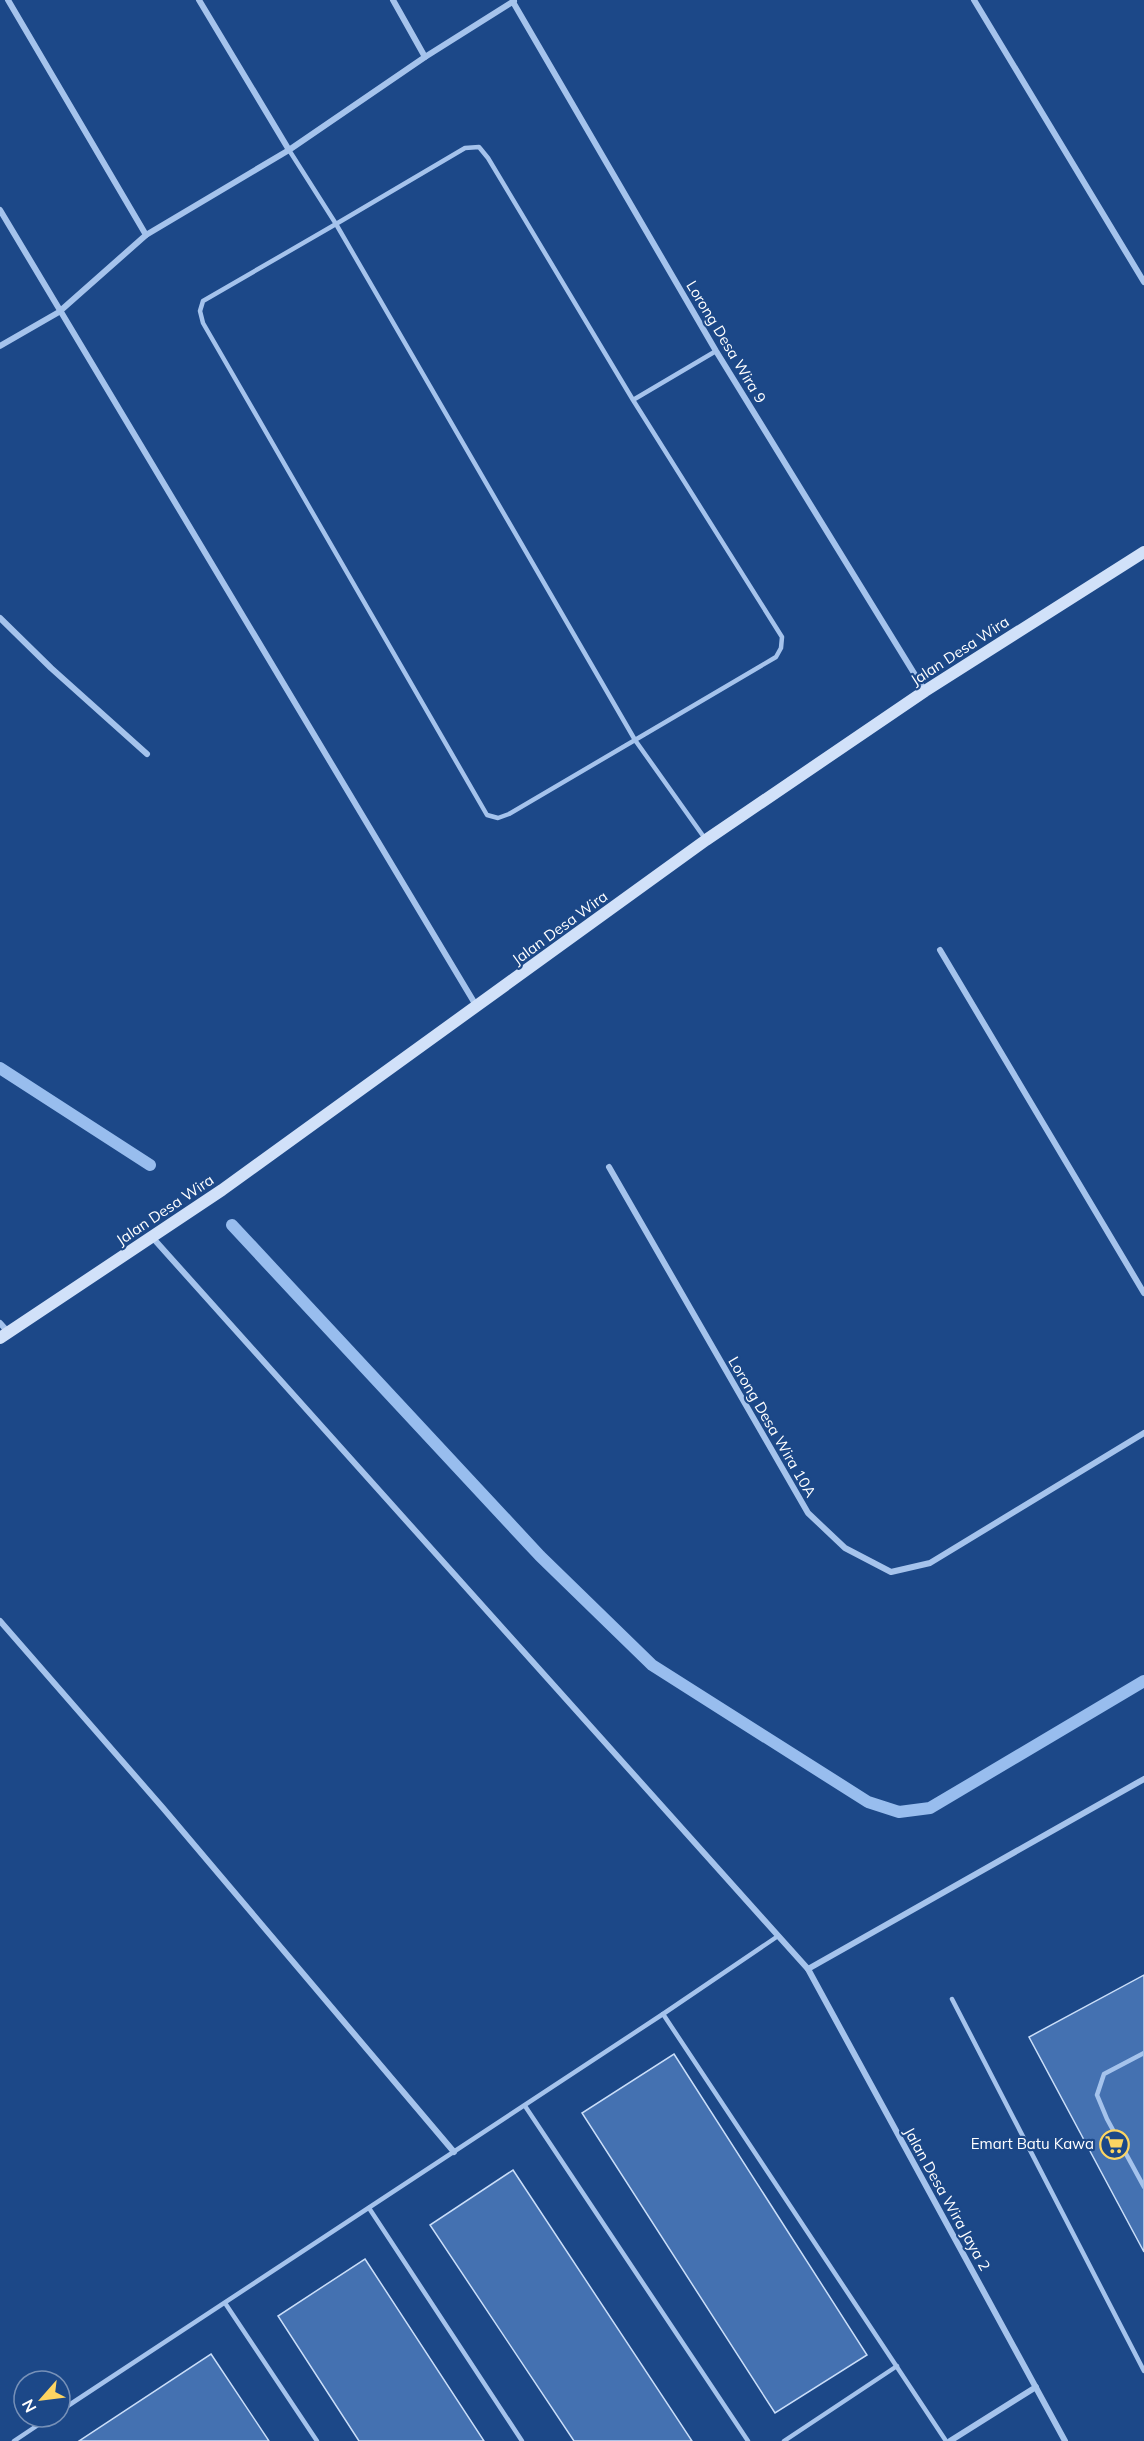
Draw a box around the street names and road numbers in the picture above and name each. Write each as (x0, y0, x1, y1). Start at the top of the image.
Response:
street label: Lorong Desa Wira 9 (682, 277, 771, 406)
street label: Jalan Desa Wira (907, 612, 1013, 689)
street label: Jalan Desa Wira (508, 887, 611, 969)
street label: Jalan Desa Wira (112, 1170, 217, 1249)
street label: Lorong Desa Wira 10A (724, 1353, 821, 1501)
street label: Jalan Desa Wira Jaya 2 (900, 2124, 995, 2274)

